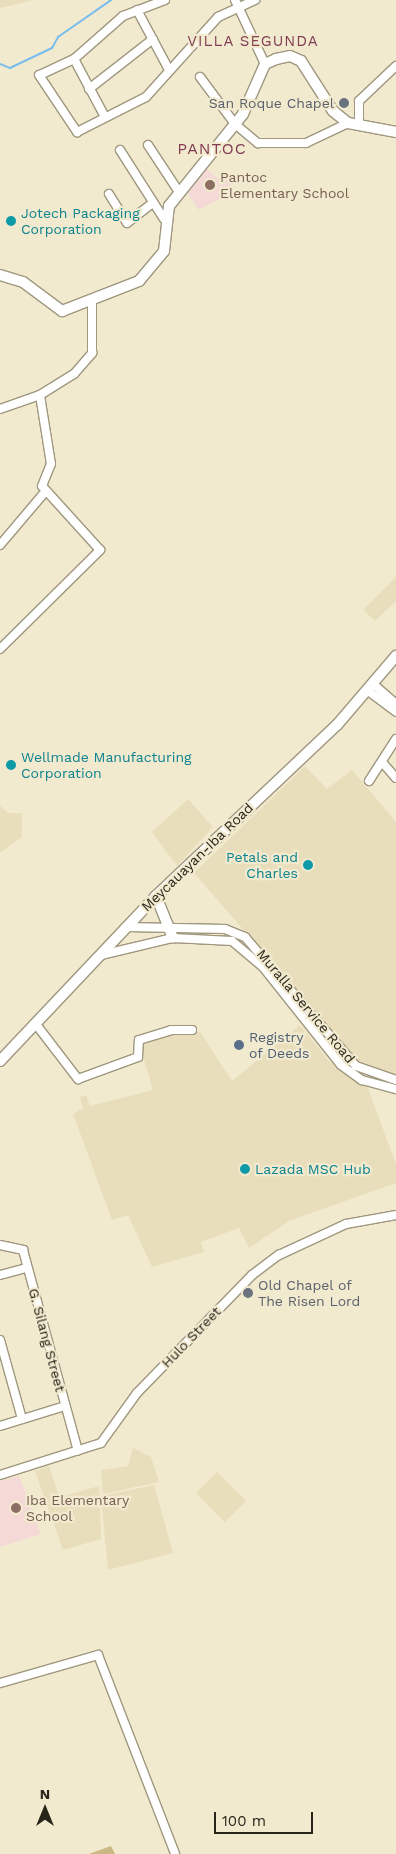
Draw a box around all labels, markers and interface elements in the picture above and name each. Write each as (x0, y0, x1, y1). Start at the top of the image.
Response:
district label: VILLA SEGUNDA (185, 33, 321, 51)
place label: San Roque Chapel (209, 95, 334, 111)
marker: San Roque Chapel (338, 97, 350, 109)
district label: PANTOC (176, 139, 248, 159)
place label: Pantoc Elementary School (220, 169, 349, 202)
marker: Pantoc Elementary School (204, 179, 216, 191)
place label: Jotech Packaging Corporation (21, 205, 140, 238)
marker: Jotech Packaging Corporation (5, 215, 17, 227)
place label: Wellmade Manufacturing Corporation (21, 749, 192, 782)
marker: Wellmade Manufacturing Corporation (5, 759, 17, 771)
street label: Meycauayan-Iba Road (137, 799, 257, 915)
place label: Petals and Charles (226, 849, 298, 882)
marker: Petals and Charles (302, 859, 314, 871)
street label: Muralla Service Road (253, 946, 359, 1066)
place label: Registry of Deeds (249, 1029, 310, 1062)
marker: Registry of Deeds (233, 1039, 245, 1051)
place label: Lazada MSC Hub (255, 1161, 371, 1177)
marker: Lazada MSC Hub (239, 1163, 251, 1175)
place label: Old Chapel of The Risen Lord (258, 1277, 360, 1310)
street label: G. Silang Street (25, 1286, 69, 1394)
marker: Old Chapel of The Risen Lord (242, 1287, 254, 1299)
street label: Hulo Street (158, 1303, 224, 1371)
place label: Iba Elementary School (26, 1492, 130, 1524)
marker: Iba Elementary School (10, 1502, 22, 1514)
north arrow (20, 1784, 70, 1834)
text: N (40, 1786, 50, 1802)
scale bar (216, 1802, 315, 1834)
text: 100 m (222, 1812, 266, 1830)

